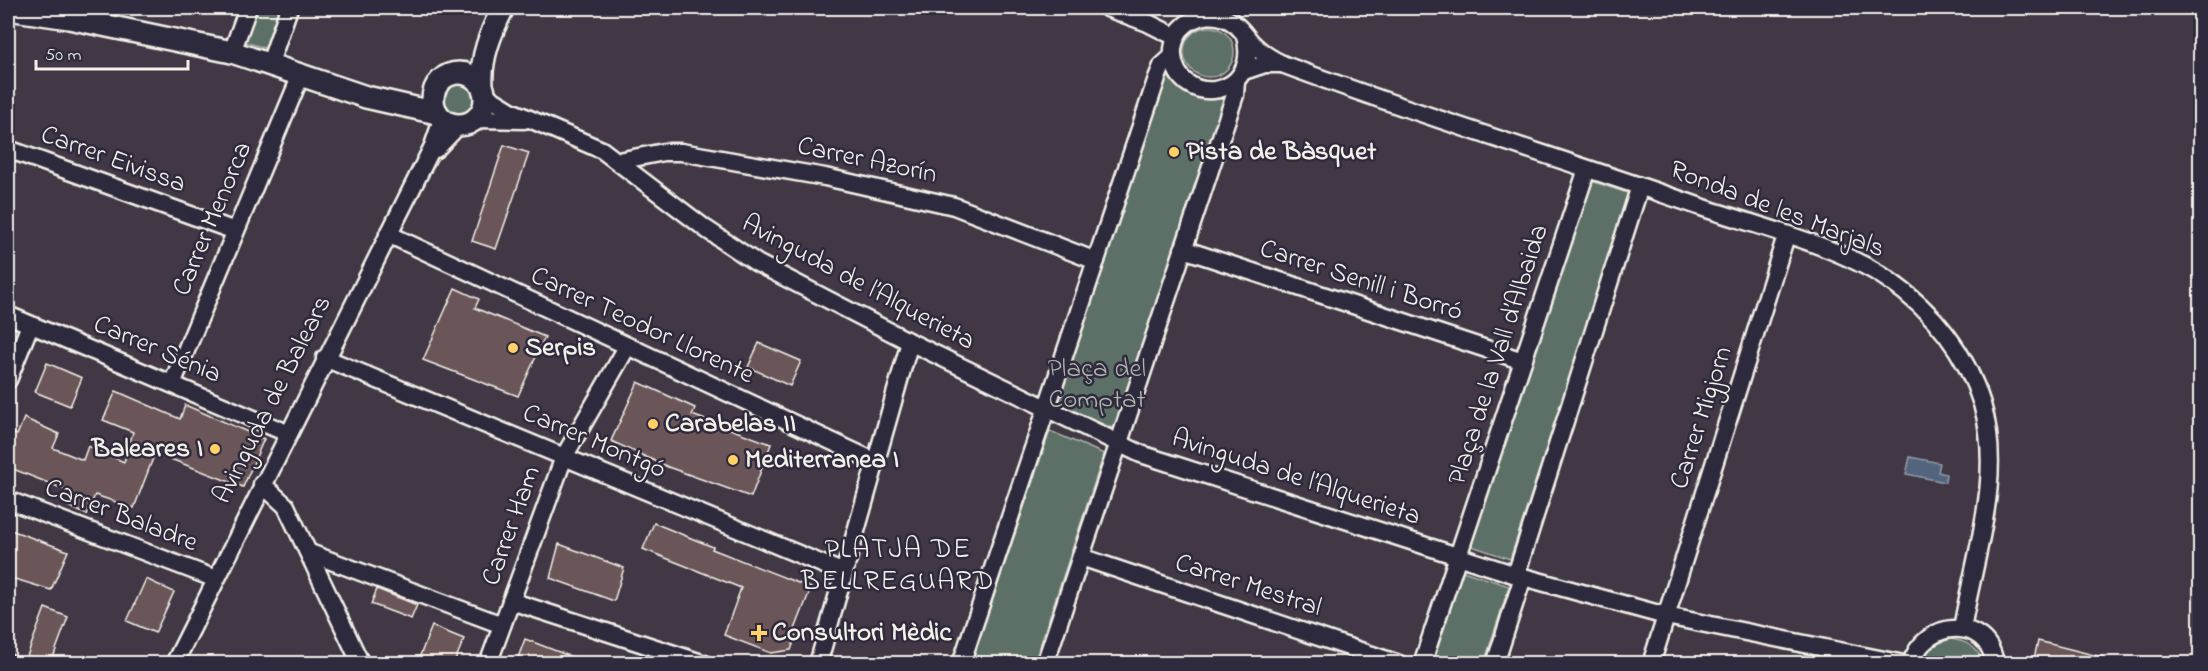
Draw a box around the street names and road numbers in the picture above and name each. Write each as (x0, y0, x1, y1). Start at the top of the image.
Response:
street label: Carrer Eivissa (35, 116, 191, 204)
street label: Carrer Azorín (794, 127, 940, 195)
street label: Carrer Menorca (163, 136, 263, 302)
street label: Ronda de les Marjals (1664, 151, 1890, 269)
street label: Avinguda de l’Alquerieta (734, 205, 982, 361)
street label: Plaça de la Vall d’Albaida (1438, 220, 1560, 490)
street label: Carrer Senill i Borró (1254, 230, 1468, 332)
street label: Carrer Teodor Llorente (524, 257, 761, 395)
street label: Avinguda de Balears (204, 289, 342, 511)
street label: Carrer Sénia (87, 306, 227, 394)
street label: Carrer Migjorn (1661, 342, 1743, 494)
street label: Carrer Montgó (516, 394, 672, 490)
street label: Avinguda de l’Alquerieta (1167, 419, 1425, 537)
street label: Carrer Ham (472, 461, 552, 591)
street label: Carrer Baladre (39, 469, 204, 563)
street label: Carrer Mestral (1170, 544, 1326, 628)

